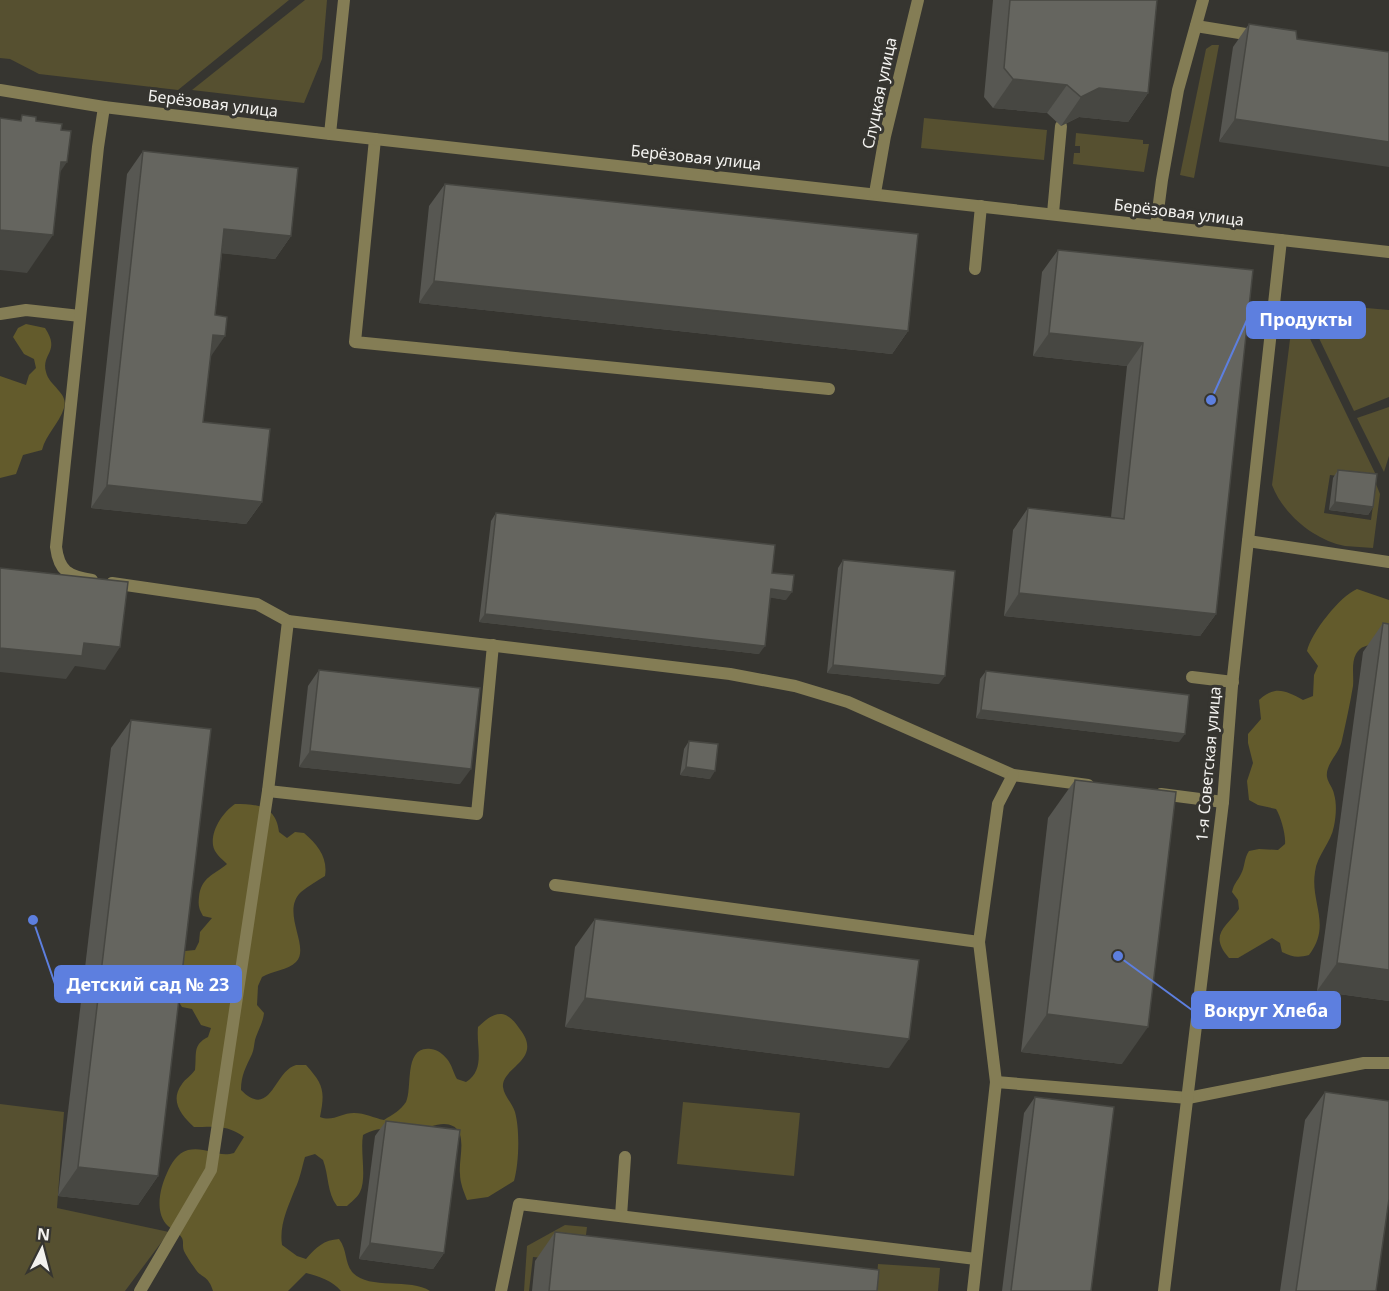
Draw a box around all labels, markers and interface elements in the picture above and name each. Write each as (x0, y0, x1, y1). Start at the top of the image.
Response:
street label: Слуцкая улица (856, 35, 902, 151)
street label: Берёзовая улица (147, 84, 279, 122)
street label: Берёзовая улица (630, 139, 762, 175)
street label: Берёзовая улица (1113, 193, 1245, 231)
callout: Продукты (1247, 302, 1365, 338)
text: Продукты (1259, 307, 1353, 331)
street label: 1-я Советская улица (1190, 685, 1226, 843)
callout: Детский сад № 23 (55, 966, 241, 1002)
text: Детский сад № 23 (67, 972, 229, 996)
callout: Вокруг Хлеба (1192, 992, 1340, 1028)
text: Вокруг Хлеба (1204, 998, 1328, 1022)
north arrow (12, 1219, 72, 1279)
text: N (36, 1222, 51, 1246)

